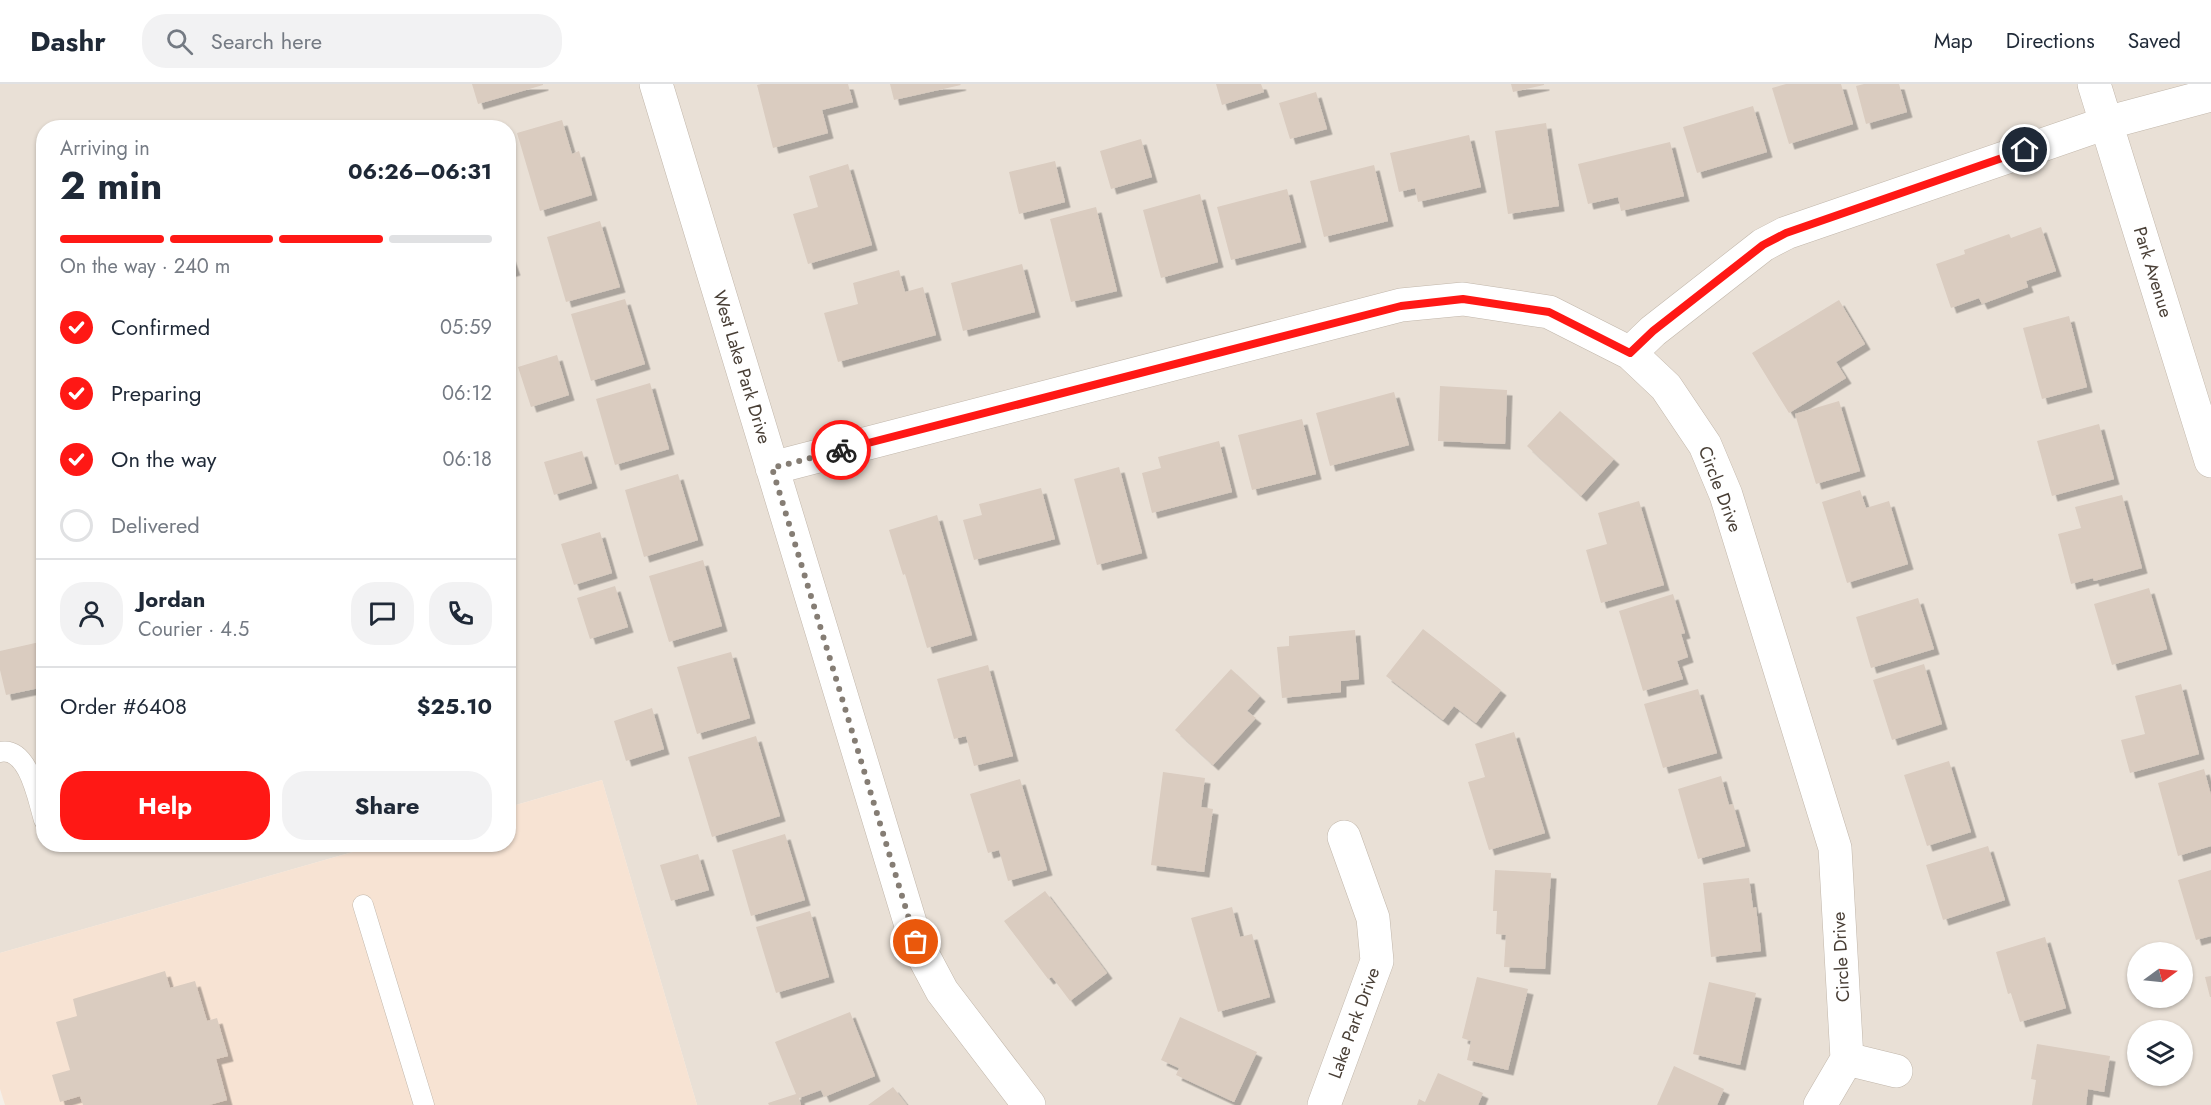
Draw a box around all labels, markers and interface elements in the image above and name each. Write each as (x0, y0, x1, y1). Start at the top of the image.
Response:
search box (142, 14, 562, 68)
text: Dashr (30, 21, 106, 62)
icon: search (163, 25, 196, 58)
text: Search here (211, 25, 322, 57)
text: Map (1934, 26, 1973, 56)
text: Directions (2006, 26, 2095, 56)
text: Saved (2128, 26, 2181, 56)
pin (1999, 124, 2050, 175)
icon: home (2008, 133, 2041, 166)
text: Arriving in (60, 134, 150, 163)
text: 06:26–06:31 (348, 155, 492, 187)
text: 2 min (60, 157, 162, 214)
street label: Park Avenue (2127, 223, 2179, 321)
text: On the way · 240 m (60, 252, 230, 281)
street label: West Lake Park Drive (706, 287, 778, 447)
icon: check (60, 311, 93, 344)
text: Confirmed (111, 311, 210, 343)
text: 05:59 (440, 313, 492, 342)
icon: check (60, 377, 93, 410)
text: Preparing (111, 377, 202, 409)
text: 06:12 (442, 379, 492, 408)
courier (811, 420, 871, 480)
icon: bike (825, 434, 858, 467)
street label: Circle Drive (1692, 442, 1748, 536)
icon: check (60, 443, 93, 476)
text: On the way (111, 443, 216, 475)
text: 06:18 (443, 445, 492, 474)
text: Delivered (111, 509, 200, 541)
button: person (60, 582, 123, 645)
button: chat (351, 582, 414, 645)
button: phone (429, 582, 492, 645)
text: Jordan (138, 583, 205, 615)
text: Courier · 4.5 (138, 615, 249, 644)
text: Order #6408 (60, 690, 187, 722)
text: $25.10 (417, 690, 492, 722)
button: Help (60, 771, 270, 840)
button: Share (282, 771, 492, 840)
street label: Circle Drive (1826, 911, 1856, 1003)
pin (890, 916, 941, 967)
icon: bag (899, 925, 932, 958)
north arrow (2127, 942, 2193, 1008)
map controls (2127, 942, 2193, 1086)
street label: Lake Park Drive (1322, 964, 1386, 1082)
button: layers (2127, 1020, 2193, 1086)

